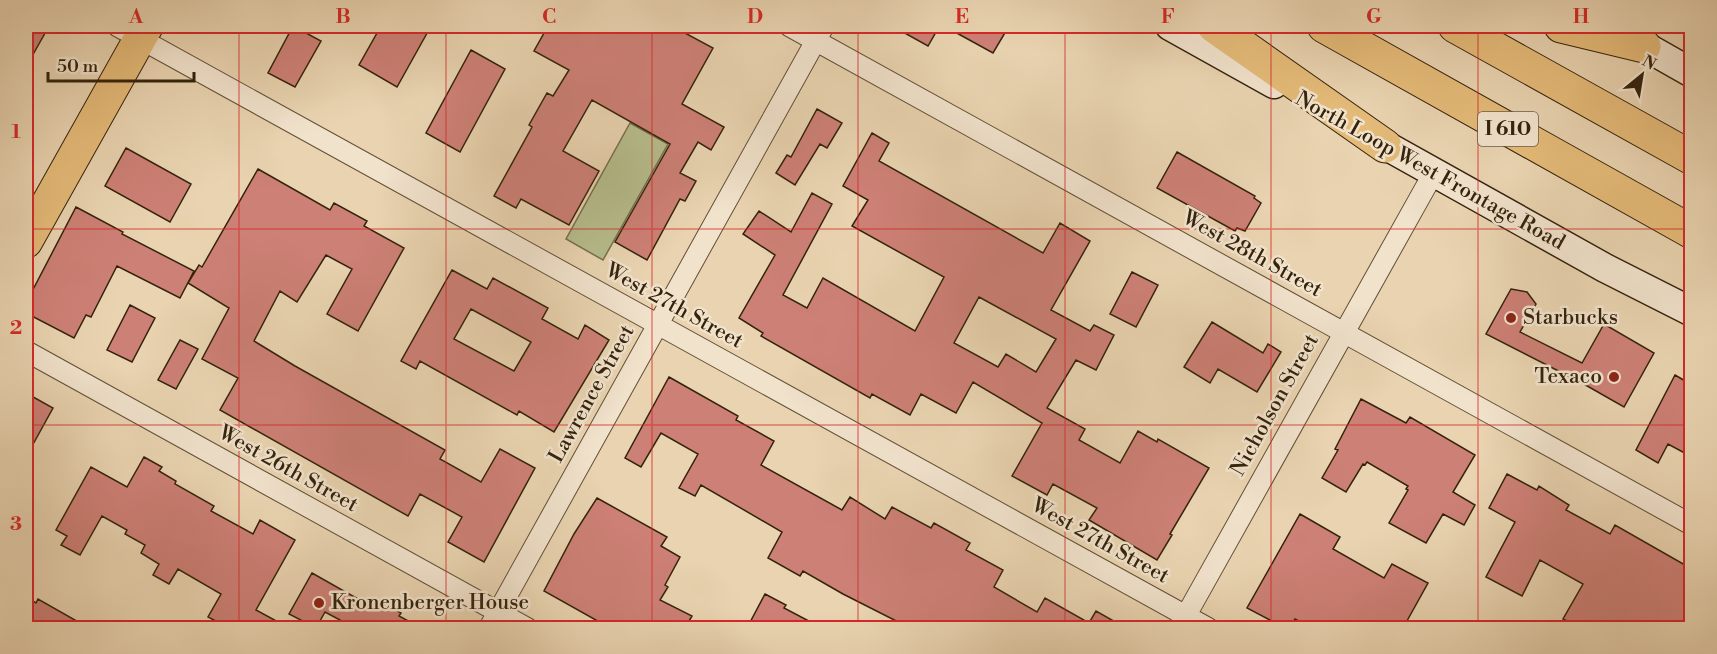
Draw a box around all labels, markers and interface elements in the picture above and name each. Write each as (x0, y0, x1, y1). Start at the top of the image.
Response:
text: A (128, 5, 144, 30)
text: B (335, 5, 351, 30)
text: C (542, 5, 556, 30)
text: D (747, 5, 763, 30)
text: E (955, 5, 969, 30)
text: F (1161, 5, 1175, 30)
text: G (1366, 5, 1382, 30)
text: H (1573, 5, 1590, 30)
scale bar (48, 45, 194, 83)
north arrow (1612, 45, 1672, 105)
text: N (1639, 51, 1660, 75)
text: 50 m (57, 55, 99, 78)
street label: North Loop West Frontage Road (1291, 86, 1569, 256)
road number: I 610 (1478, 112, 1538, 146)
text: 1 (11, 120, 21, 145)
street label: West 28th Street (1177, 204, 1327, 303)
street label: West 27th Street (600, 257, 748, 355)
place label: Starbucks (1523, 305, 1618, 331)
marker: Starbucks (1504, 311, 1518, 325)
text: 2 (10, 316, 22, 341)
street label: Lawrence Street (543, 320, 641, 467)
street label: Nicholson Street (1225, 329, 1325, 481)
place label: Texaco (1535, 364, 1602, 390)
marker: Texaco (1607, 370, 1621, 384)
street label: West 26th Street (213, 419, 363, 518)
street label: West 27th Street (1026, 492, 1174, 590)
text: 3 (10, 512, 22, 537)
place label: Kronenberger House (331, 590, 529, 616)
marker: Kronenberger House (312, 596, 326, 610)

